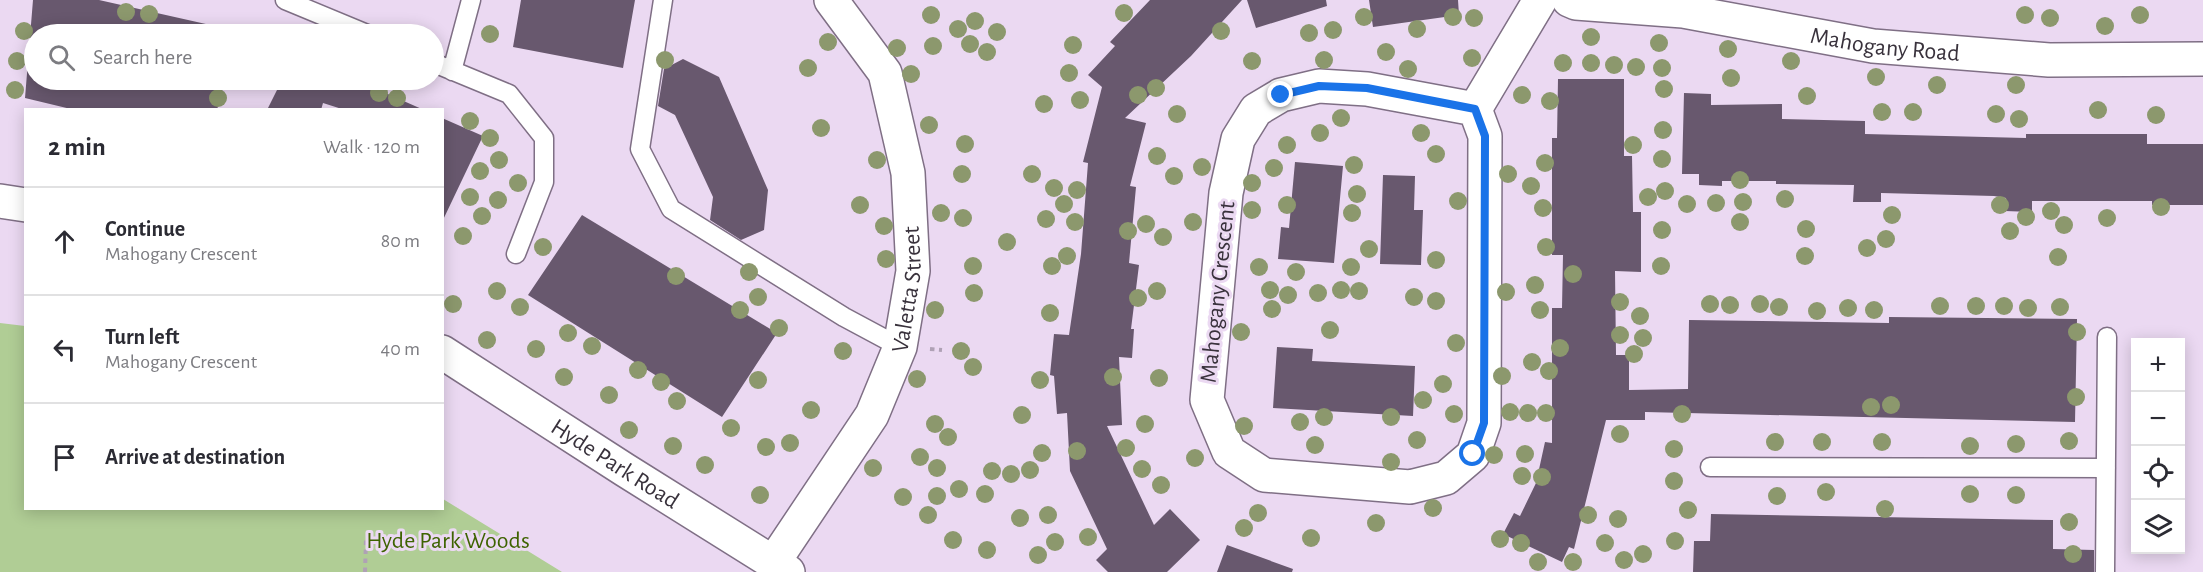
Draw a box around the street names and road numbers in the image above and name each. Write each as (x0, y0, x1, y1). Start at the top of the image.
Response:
street label: Mahogany Road (1808, 24, 1961, 66)
street label: Mahogany Crescent (1197, 200, 1239, 384)
street label: Valetta Street (888, 225, 926, 354)
street label: Hyde Park Road (547, 415, 683, 514)

